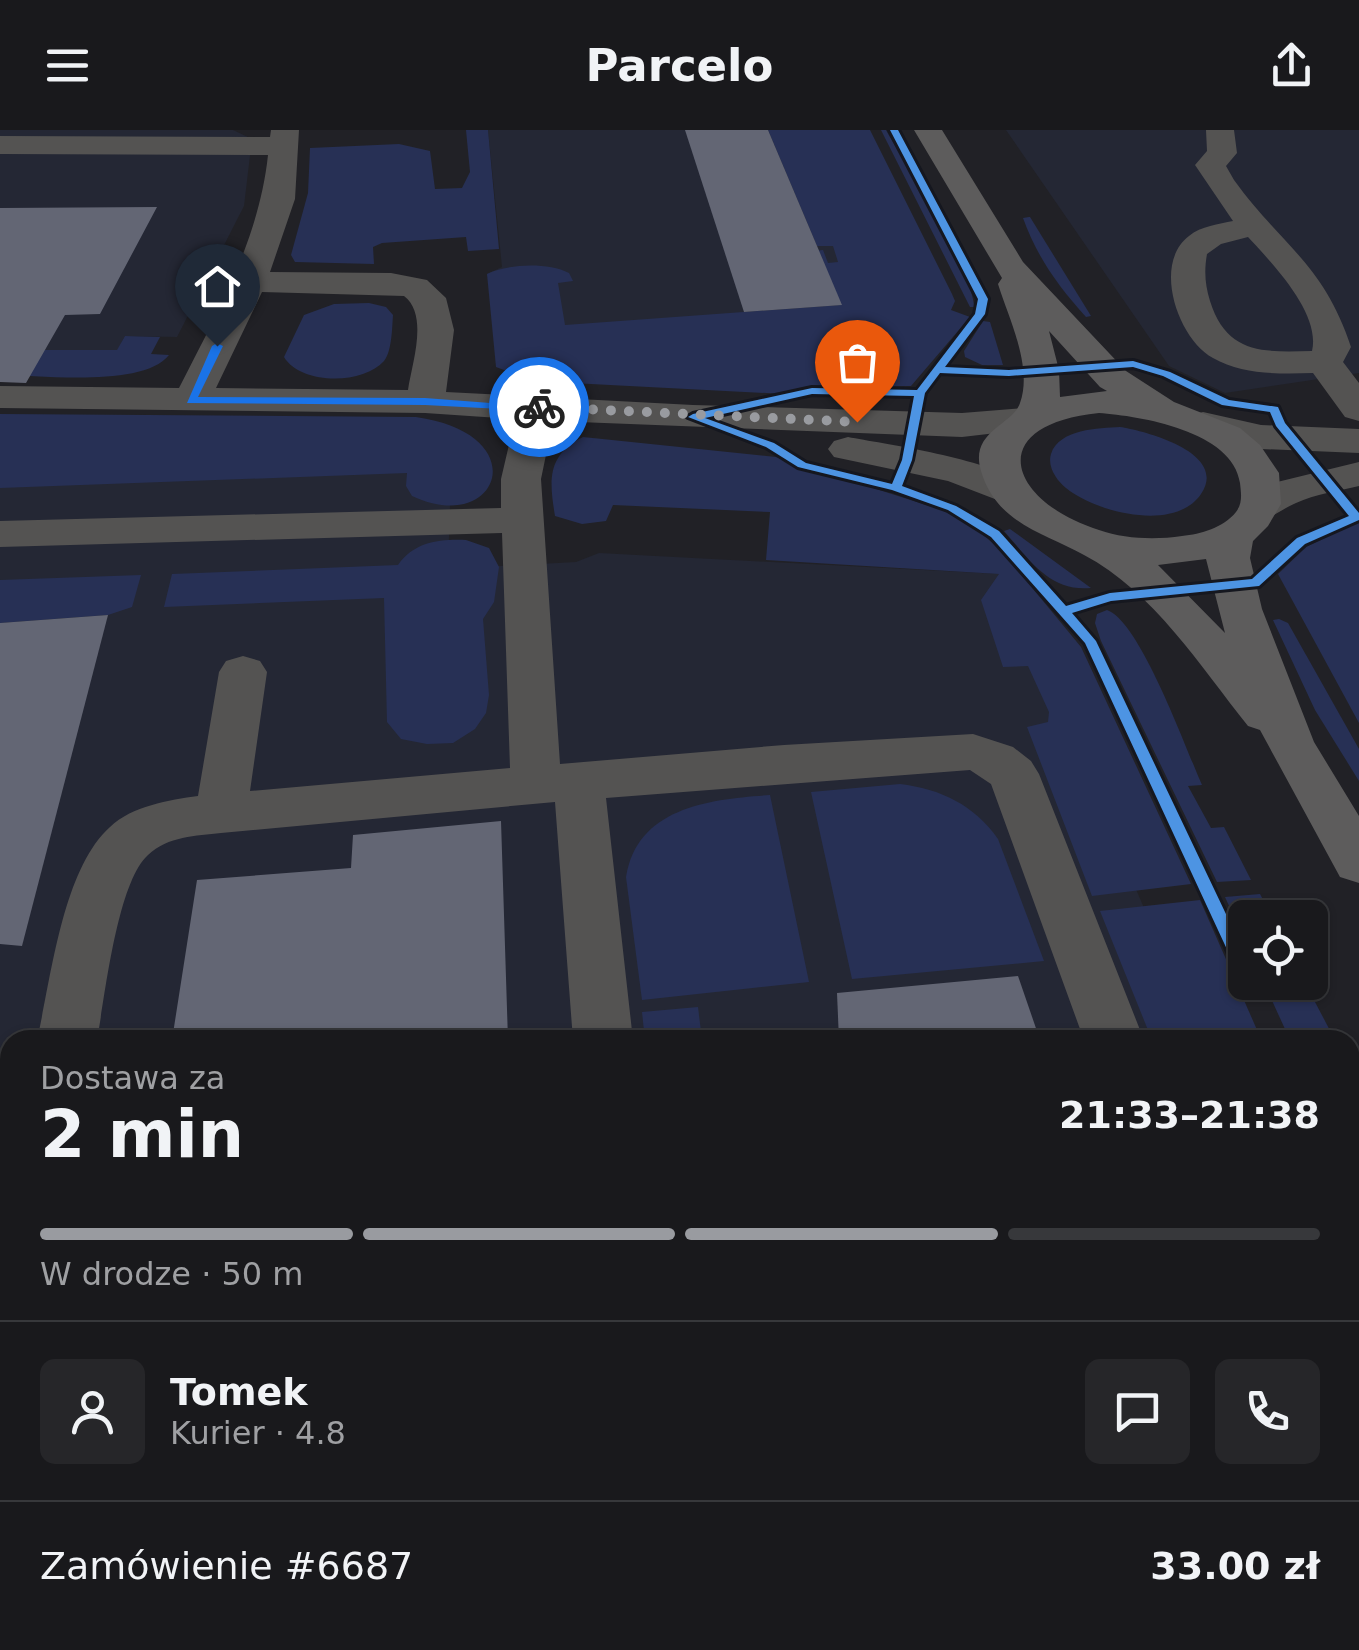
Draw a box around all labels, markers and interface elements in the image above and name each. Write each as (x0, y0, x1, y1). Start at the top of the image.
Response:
icon: menu (40, 38, 95, 93)
icon: share (1264, 38, 1319, 93)
text: Parcelo (586, 39, 773, 92)
pin (175, 244, 260, 347)
icon: home (190, 259, 245, 314)
pin (815, 320, 900, 423)
icon: bag (830, 335, 885, 390)
courier (489, 357, 589, 457)
icon: bike (512, 380, 567, 435)
map controls (1228, 900, 1328, 1000)
button: locate (1228, 900, 1328, 1000)
text: Dostawa za (40, 1059, 225, 1097)
text: 21:33–21:38 (1059, 1093, 1320, 1137)
text: 2 min (40, 1097, 244, 1172)
text: W drodze · 50 m (40, 1255, 304, 1293)
button: person (40, 1359, 145, 1464)
button: chat (1085, 1359, 1190, 1464)
button: phone (1215, 1359, 1320, 1464)
text: Tomek (170, 1370, 308, 1414)
text: Kurier · 4.8 (170, 1414, 346, 1452)
text: Zamówienie #6687 (40, 1544, 413, 1588)
text: 33.00 zł (1150, 1544, 1320, 1588)

